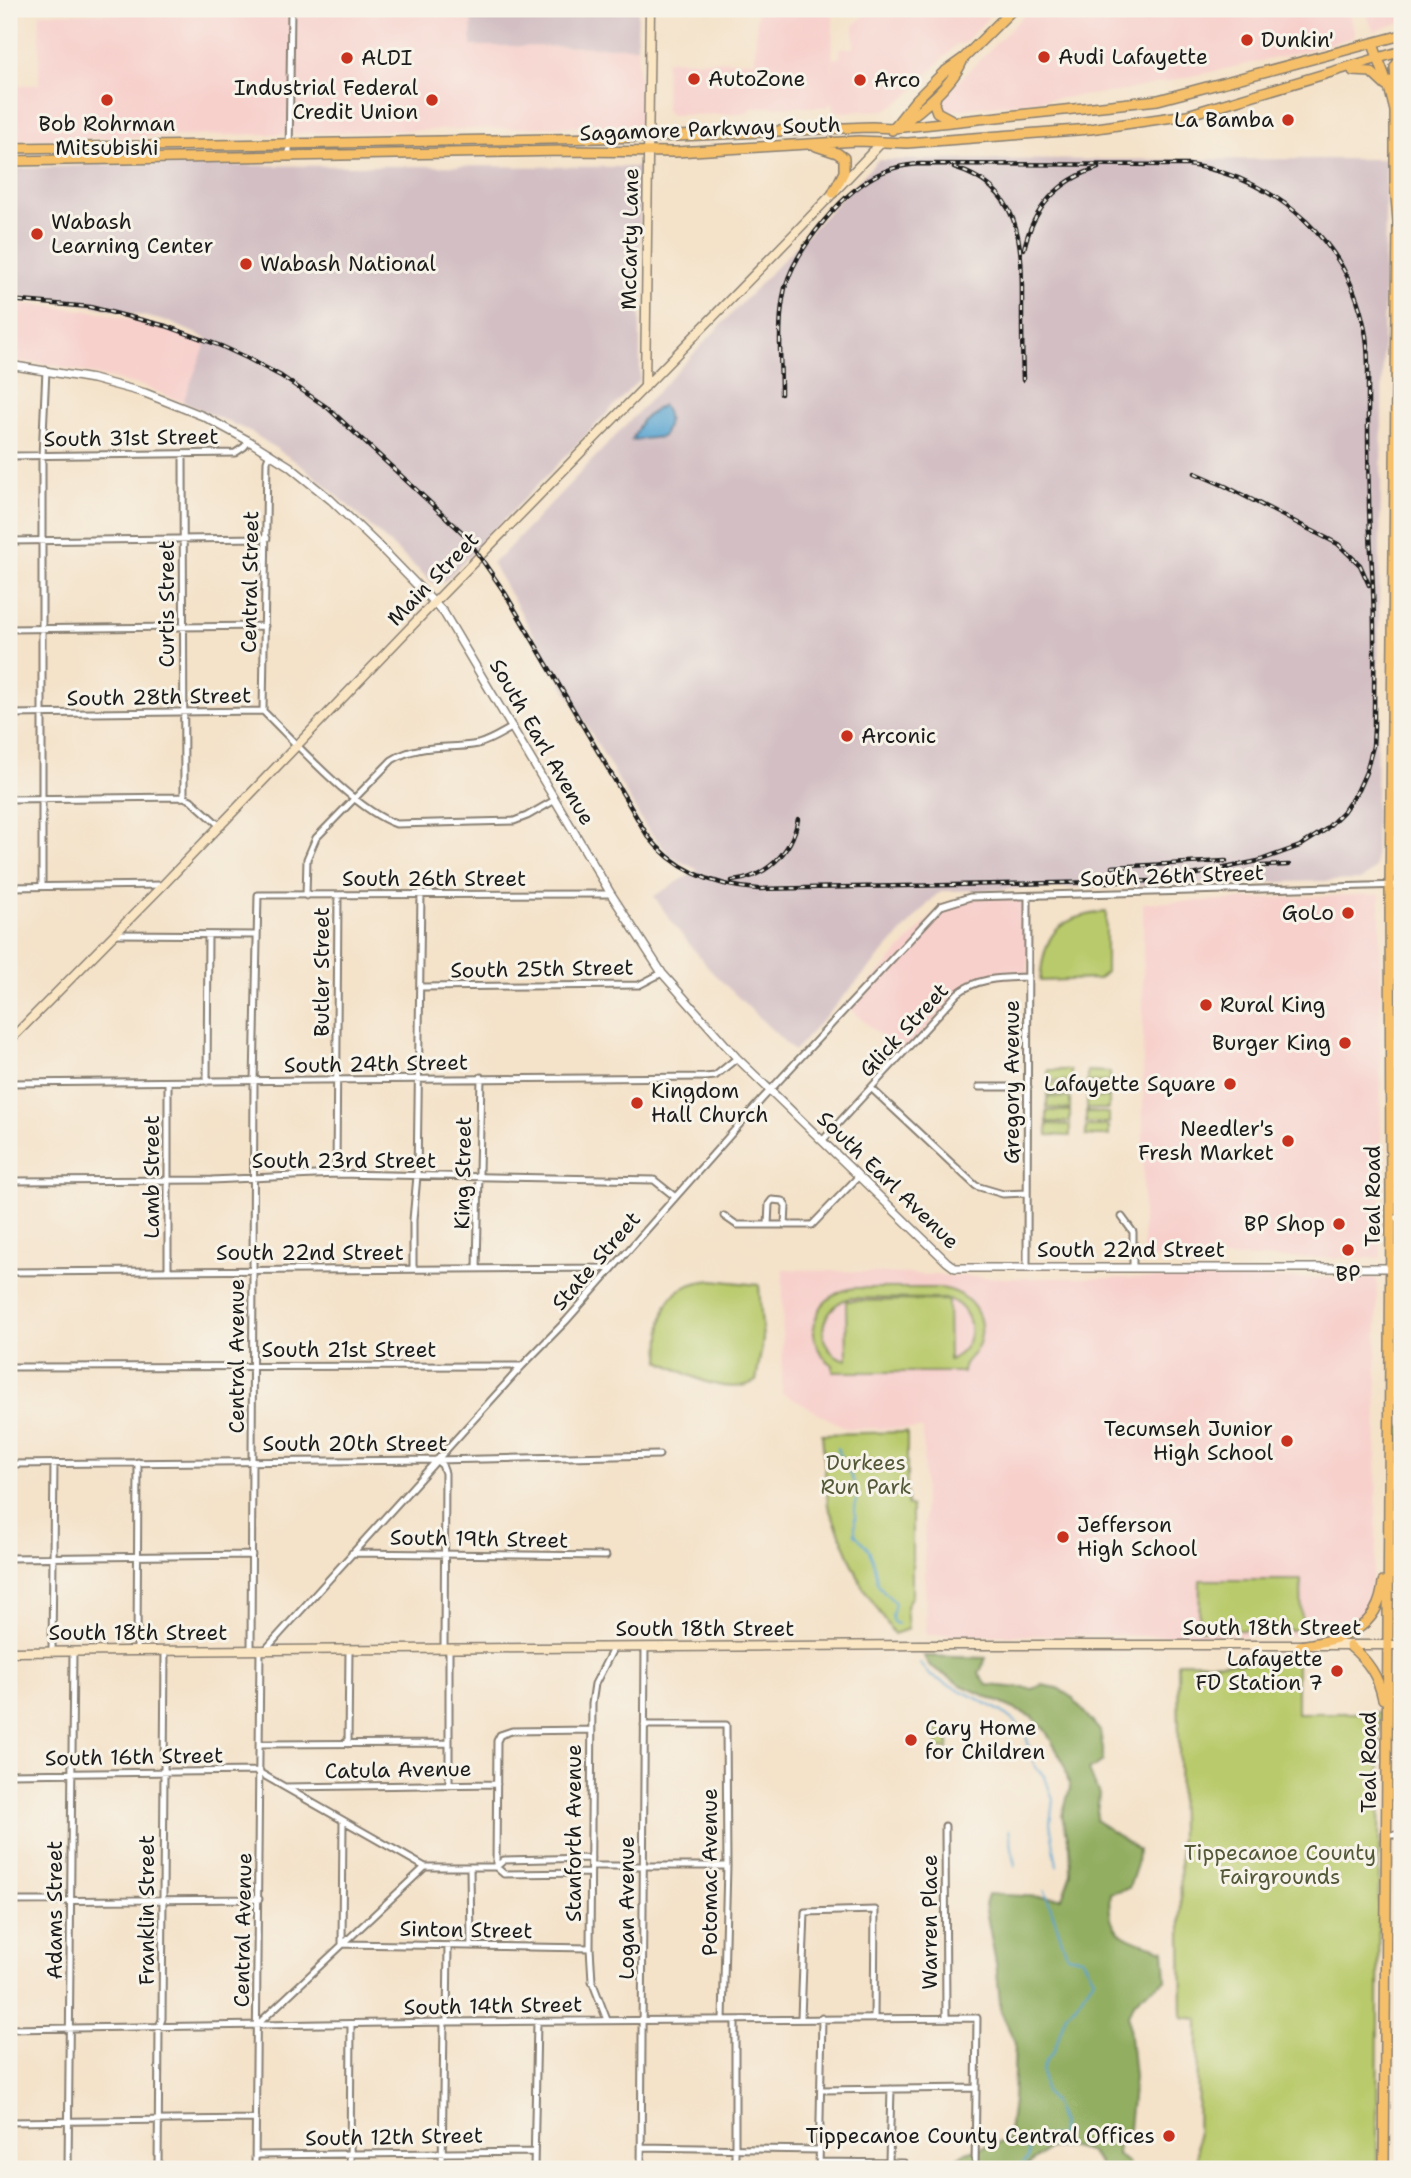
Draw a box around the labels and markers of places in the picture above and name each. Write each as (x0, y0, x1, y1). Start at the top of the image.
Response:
place label: Dunkin' (1261, 26, 1334, 54)
marker: Dunkin' (1239, 32, 1255, 48)
place label: Audi Lafayette (1058, 43, 1208, 71)
place label: ALDI (361, 44, 412, 72)
marker: Audi Lafayette (1036, 49, 1052, 65)
marker: ALDI (339, 50, 355, 66)
place label: AutoZone (708, 65, 805, 93)
place label: Arco (874, 66, 921, 94)
marker: AutoZone (686, 71, 702, 87)
marker: Arco (852, 72, 868, 88)
place label: Industrial Federal Credit Union (234, 74, 419, 126)
marker: Bob Rohrman Mitsubishi (99, 92, 115, 108)
marker: Industrial Federal Credit Union (424, 92, 440, 108)
place label: La Bamba (1174, 106, 1274, 134)
place label: Bob Rohrman Mitsubishi (39, 110, 176, 162)
marker: La Bamba (1280, 112, 1296, 128)
place label: Wabash Learning Center (51, 208, 214, 260)
marker: Wabash Learning Center (29, 226, 45, 242)
place label: Wabash National (260, 250, 436, 278)
marker: Wabash National (238, 256, 254, 272)
place label: Arconic (861, 722, 936, 750)
marker: Arconic (839, 728, 855, 744)
place label: GoLo (1282, 899, 1334, 927)
marker: GoLo (1340, 905, 1356, 921)
place label: Rural King (1220, 991, 1326, 1019)
marker: Rural King (1198, 997, 1214, 1013)
place label: Burger King (1212, 1029, 1331, 1057)
marker: Burger King (1337, 1035, 1353, 1051)
place label: Lafayette Square (1044, 1070, 1216, 1098)
marker: Lafayette Square (1222, 1076, 1238, 1092)
place label: Kingdom Hall Church (651, 1077, 768, 1129)
marker: Kingdom Hall Church (629, 1095, 645, 1111)
place label: Needler's Fresh Market (1138, 1115, 1274, 1167)
marker: Needler's Fresh Market (1280, 1133, 1296, 1149)
place label: BP Shop (1244, 1210, 1325, 1238)
marker: BP Shop (1331, 1216, 1347, 1232)
marker: BP (1340, 1242, 1356, 1258)
place label: BP (1336, 1260, 1360, 1288)
place label: Tecumseh Junior High School (1104, 1415, 1274, 1467)
marker: Tecumseh Junior High School (1279, 1433, 1295, 1449)
place label: Jefferson High School (1077, 1511, 1198, 1563)
marker: Jefferson High School (1055, 1529, 1071, 1545)
place label: Lafayette FD Station 7 (1196, 1645, 1323, 1697)
marker: Lafayette FD Station 7 (1329, 1663, 1345, 1679)
place label: Cary Home for Children (925, 1714, 1045, 1766)
marker: Cary Home for Children (903, 1732, 919, 1748)
place label: Tippecanoe County Central Offices (806, 2122, 1155, 2150)
marker: Tippecanoe County Central Offices (1161, 2128, 1177, 2144)

